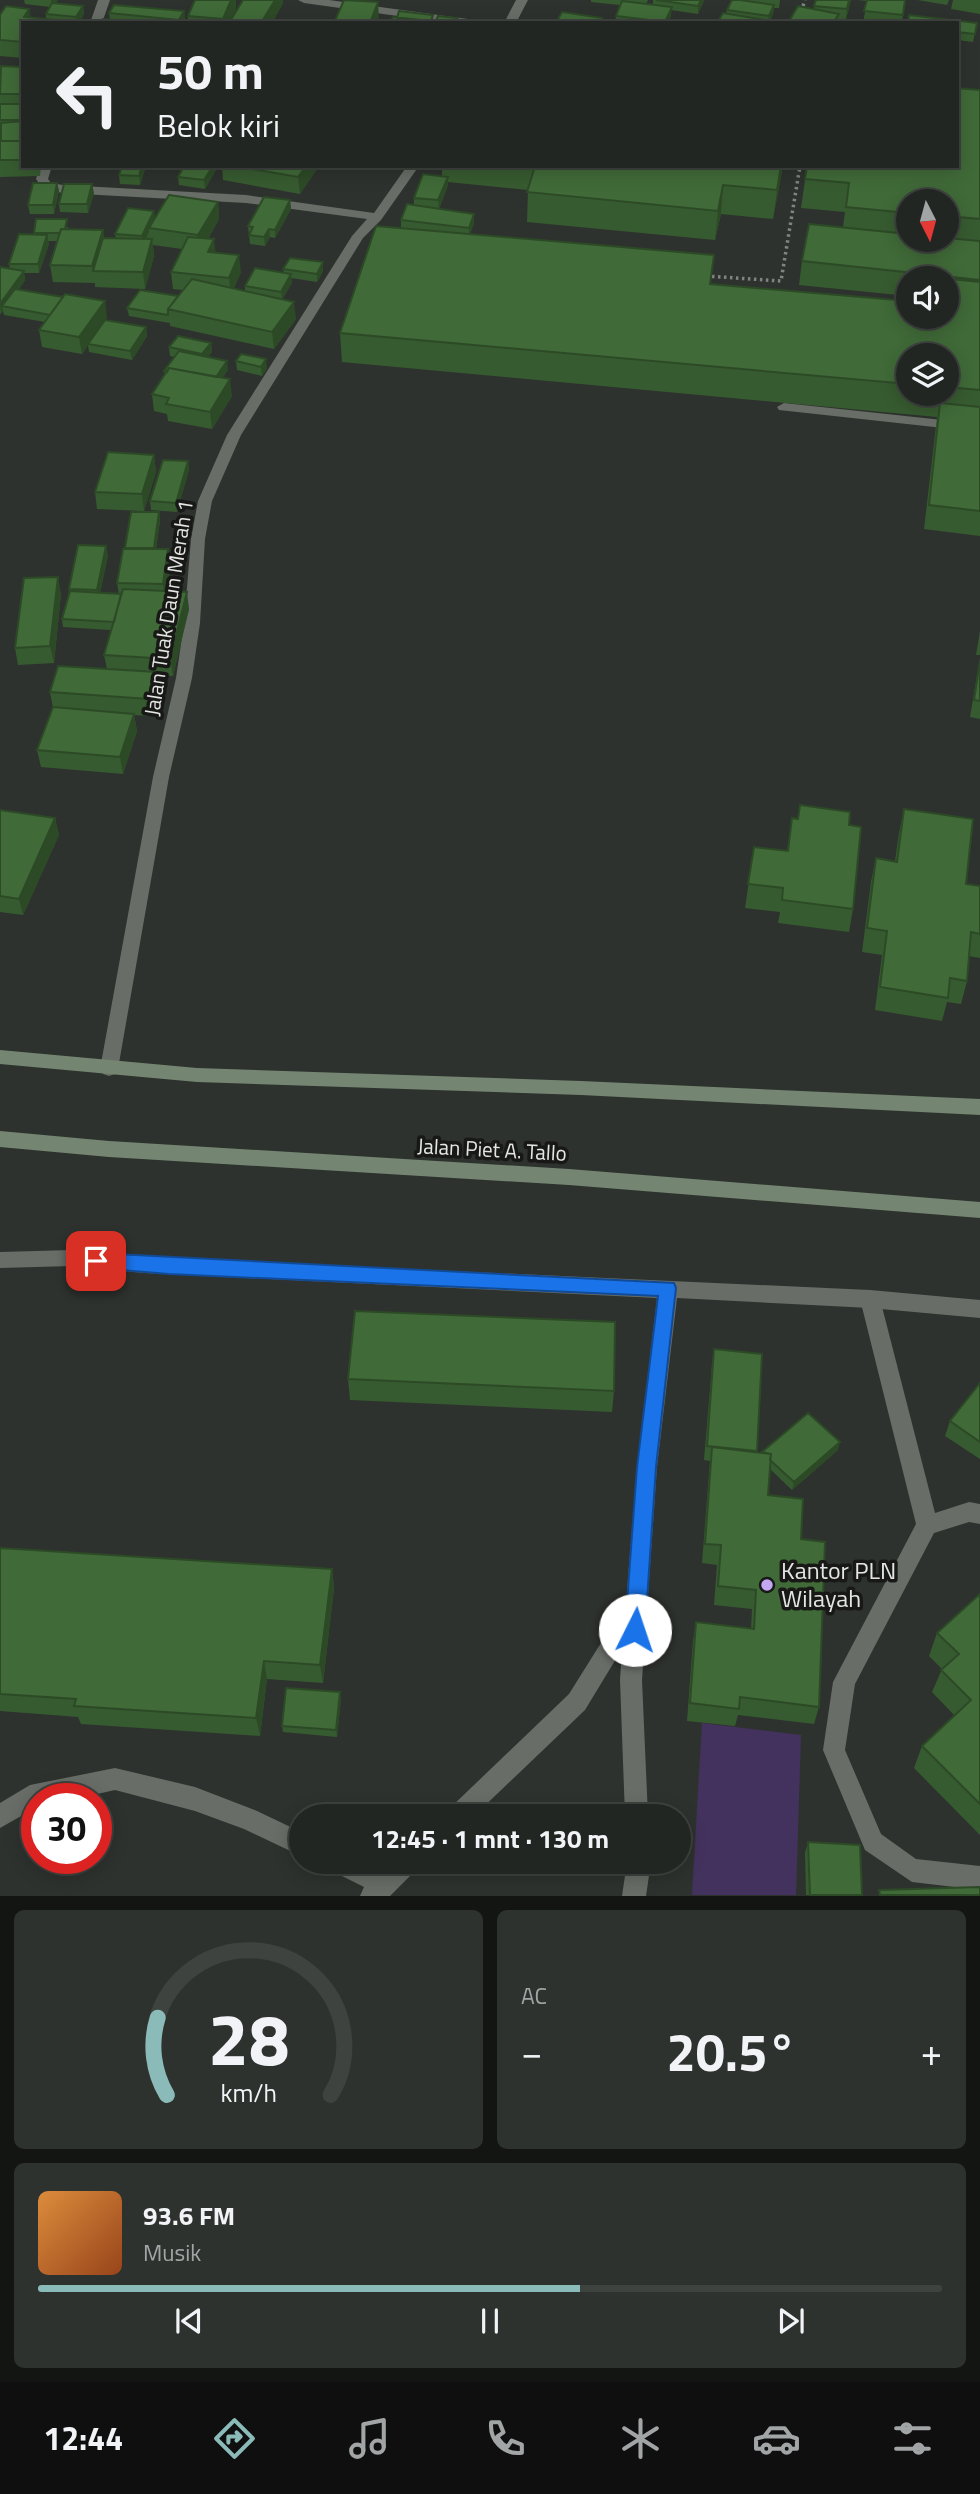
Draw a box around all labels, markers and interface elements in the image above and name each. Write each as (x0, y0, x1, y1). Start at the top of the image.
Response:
text: 50 m (157, 33, 264, 108)
icon: left (42, 49, 133, 140)
text: Belok kiri (157, 101, 280, 149)
north arrow (896, 189, 959, 252)
map controls (896, 189, 959, 406)
button: sound (896, 266, 959, 329)
button: layers (896, 343, 959, 406)
street label: Jalan Tuak Daun Merah 1 (135, 498, 201, 718)
street label: Jalan Piet A. Tallo (417, 1129, 568, 1169)
pin (66, 1231, 126, 1291)
icon: arrive (77, 1242, 115, 1280)
place label: Kantor PLN Wilayah (781, 1552, 896, 1616)
marker: Kantor PLN Wilayah (759, 1577, 775, 1593)
position arrow (598, 1593, 672, 1667)
speed limit sign: 30 (21, 1783, 112, 1874)
text: 12:45 · 1 mnt · 130 m (371, 1819, 609, 1858)
text: AC (521, 1978, 547, 2013)
text: 28 (208, 1984, 289, 2094)
text: 20.5° (667, 2012, 796, 2091)
text: − (521, 2023, 542, 2081)
text: + (921, 2023, 942, 2081)
text: km/h (220, 2074, 277, 2112)
text: 93.6 FM (143, 2196, 235, 2235)
text: Musik (143, 2235, 201, 2270)
icon: previous (170, 2302, 208, 2340)
icon: pause (471, 2302, 509, 2340)
icon: next (772, 2302, 810, 2340)
text: 12:44 (43, 2414, 123, 2462)
icon: directions (210, 2414, 259, 2463)
icon: music (345, 2414, 394, 2463)
icon: phone (481, 2414, 530, 2463)
icon: climate (616, 2414, 665, 2463)
icon: car (752, 2414, 801, 2463)
icon: filters (888, 2414, 937, 2463)

